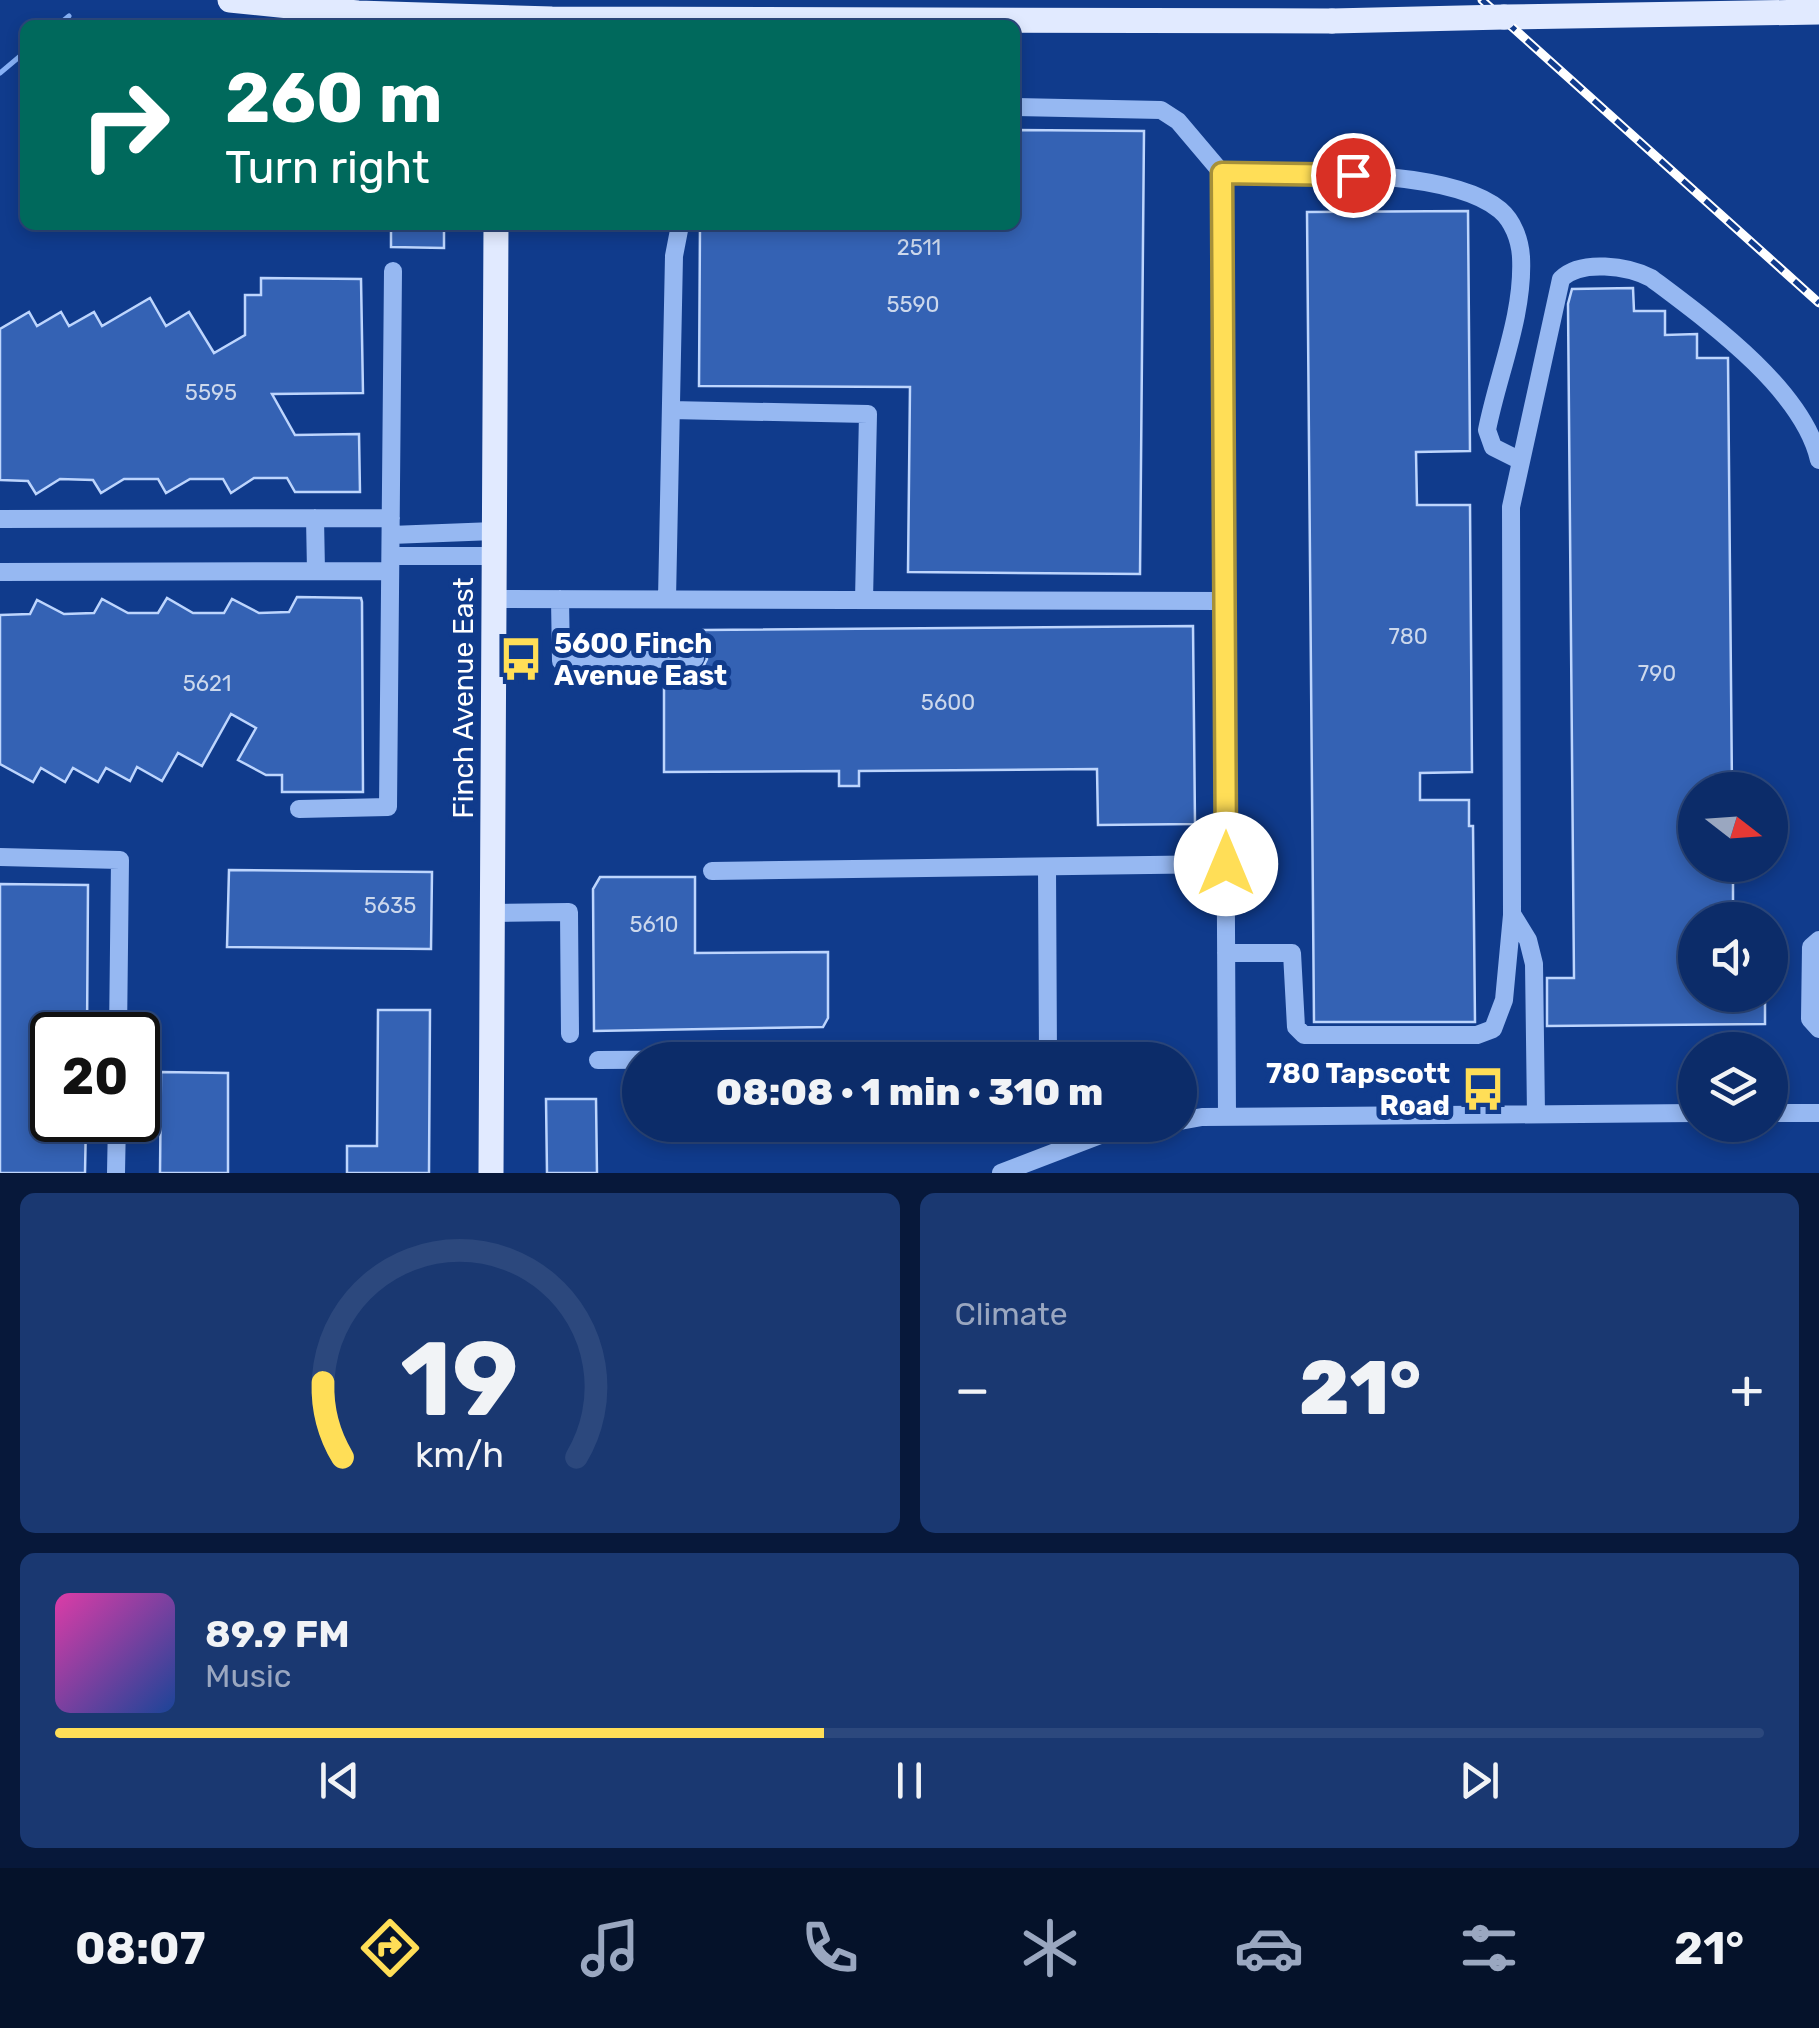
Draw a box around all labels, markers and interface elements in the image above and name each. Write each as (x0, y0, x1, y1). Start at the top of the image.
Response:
text: 260 m (225, 57, 443, 140)
icon: right (60, 60, 190, 190)
pin (1311, 133, 1396, 218)
text: Turn right (225, 141, 429, 194)
icon: arrive (1326, 148, 1381, 203)
house number: 2511 (897, 234, 941, 261)
house number: 5590 (886, 291, 940, 318)
house number: 5595 (185, 379, 237, 406)
street label: Finch Avenue East (447, 577, 480, 819)
house number: 780 (1388, 623, 1428, 650)
place label: 5600 Finch Avenue East (554, 627, 727, 692)
bus stop icon: 5600 Finch Avenue East (497, 635, 545, 683)
house number: 790 (1638, 660, 1676, 687)
house number: 5621 (183, 670, 231, 697)
house number: 5600 (921, 689, 975, 716)
north arrow (1678, 772, 1788, 882)
map controls (1678, 772, 1788, 1142)
position arrow (1174, 812, 1278, 916)
house number: 5635 (364, 892, 416, 919)
button: sound (1678, 902, 1788, 1012)
house number: 5610 (629, 911, 679, 938)
speed limit sign: 20 (30, 1012, 160, 1142)
button: layers (1678, 1032, 1788, 1142)
place label: 780 Tapscott Road (1266, 1057, 1450, 1122)
bus stop icon: 780 Tapscott Road (1459, 1065, 1507, 1113)
text: 08:08 · 1 min · 310 m (716, 1069, 1103, 1115)
text: Climate (955, 1295, 1068, 1333)
text: 19 (401, 1318, 519, 1441)
text: 21° (1299, 1344, 1421, 1433)
text: − (955, 1357, 990, 1422)
text: + (1730, 1357, 1764, 1422)
text: km/h (415, 1434, 504, 1476)
text: 89.9 FM (205, 1611, 350, 1657)
text: Music (205, 1657, 291, 1695)
icon: previous (312, 1753, 367, 1808)
icon: pause (882, 1753, 937, 1808)
icon: next (1452, 1753, 1507, 1808)
icon: directions (355, 1913, 425, 1983)
icon: music (575, 1913, 645, 1983)
icon: phone (795, 1913, 865, 1983)
icon: climate (1015, 1913, 1085, 1983)
icon: car (1234, 1913, 1304, 1983)
icon: filters (1454, 1913, 1524, 1983)
text: 08:07 (75, 1922, 205, 1975)
text: 21° (1674, 1922, 1744, 1975)

